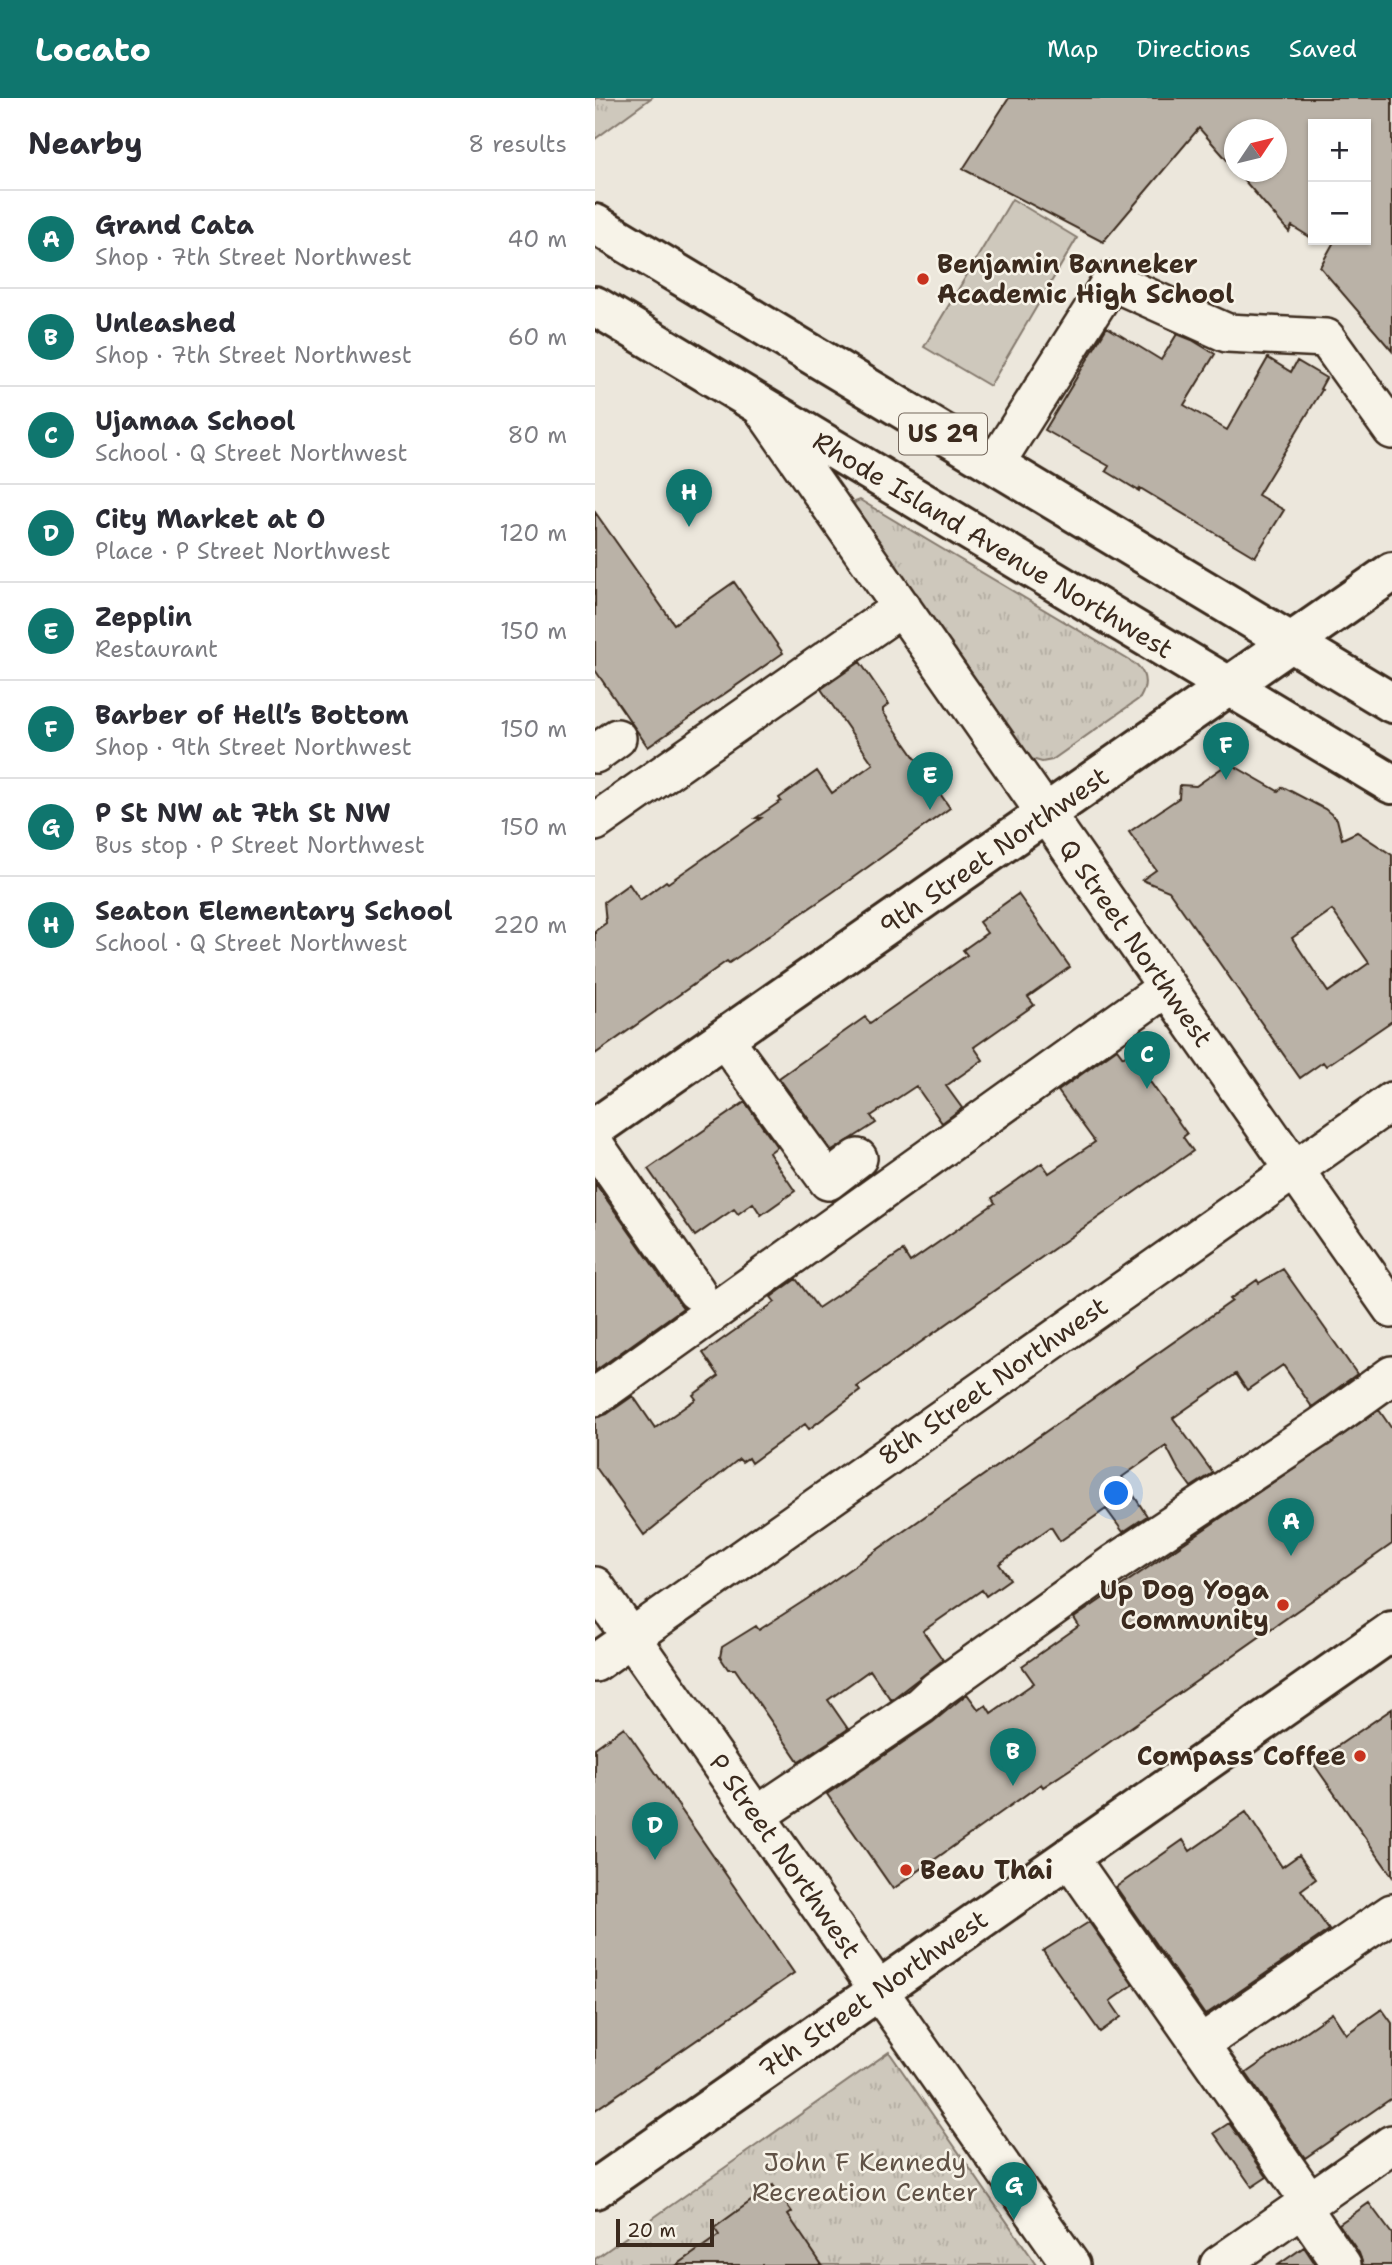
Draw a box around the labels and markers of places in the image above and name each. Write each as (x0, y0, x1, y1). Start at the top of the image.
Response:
place label: Benjamin Banneker Academic High School (937, 246, 1234, 311)
marker: Benjamin Banneker Academic High School (915, 271, 931, 287)
pin: H (666, 469, 712, 527)
pin: F (1203, 722, 1249, 780)
pin: E (907, 752, 953, 810)
pin: C (1124, 1031, 1170, 1089)
pin: A (1268, 1498, 1314, 1556)
place label: Up Dog Yoga Community (1099, 1572, 1269, 1637)
marker: Up Dog Yoga Community (1275, 1597, 1291, 1613)
pin: B (990, 1728, 1036, 1786)
place label: Compass Coffee (1137, 1738, 1346, 1773)
marker: Compass Coffee (1352, 1748, 1368, 1764)
pin: D (632, 1802, 678, 1860)
place label: Beau Thai (920, 1852, 1053, 1887)
marker: Beau Thai (898, 1862, 914, 1878)
pin: G (991, 2162, 1037, 2220)

